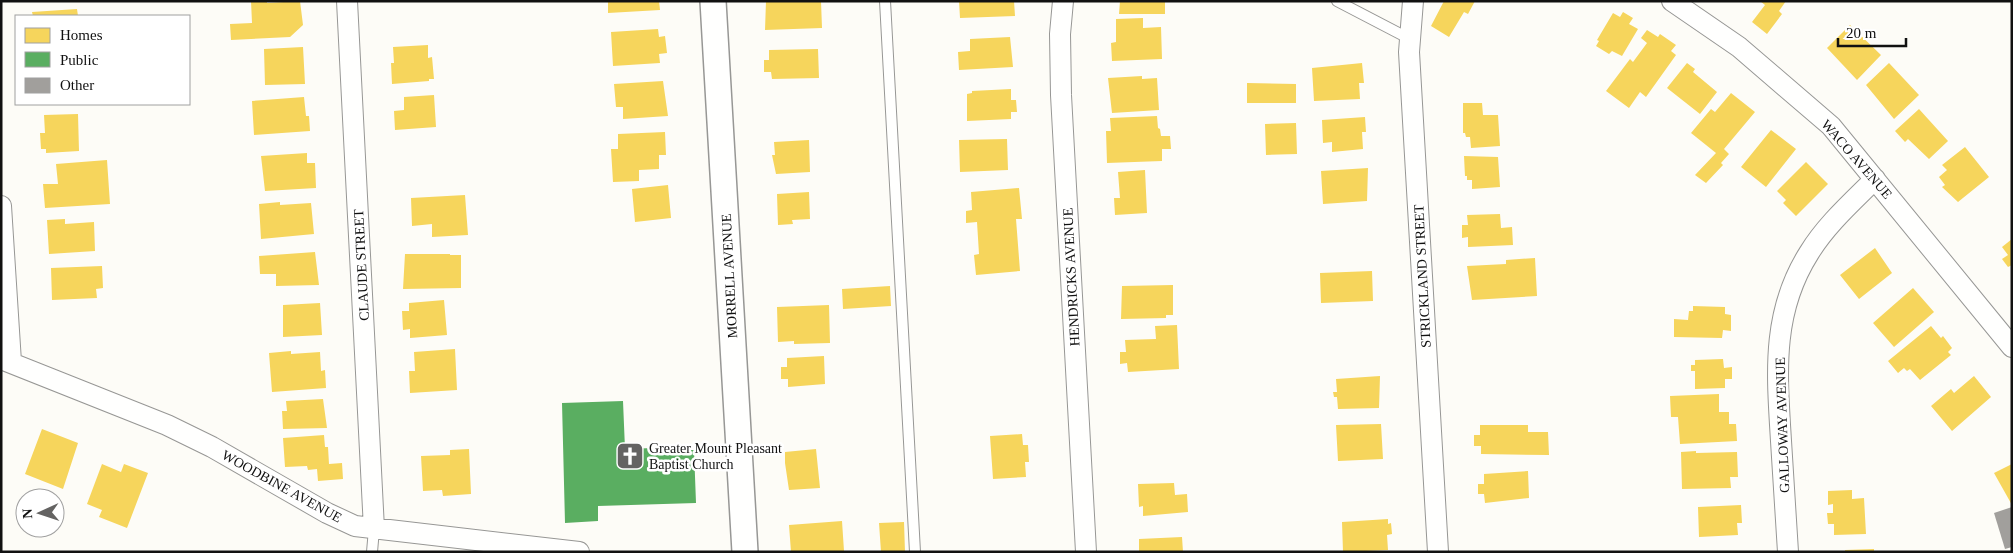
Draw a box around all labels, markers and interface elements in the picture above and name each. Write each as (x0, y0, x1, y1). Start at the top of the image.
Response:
legend (15, 15, 190, 105)
scale bar (1838, 15, 1906, 47)
text: 20 m (1846, 25, 1877, 41)
text: Homes (60, 27, 103, 43)
text: Public (60, 52, 99, 68)
text: Other (60, 77, 94, 93)
street label: WACO AVENUE (1818, 117, 1895, 202)
street label: STRICKLAND STREET (1411, 203, 1434, 348)
street label: HENDRICKS AVENUE (1060, 207, 1083, 347)
street label: CLAUDE STREET (351, 208, 372, 321)
street label: MORRELL AVENUE (719, 213, 740, 339)
street label: GALLOWAY AVENUE (1773, 357, 1792, 493)
church icon: Greater Mount Pleasant Baptist Church (615, 441, 645, 471)
place label: Greater Mount Pleasant Baptist Church (649, 441, 782, 472)
street label: WOODBINE AVENUE (219, 447, 344, 526)
north arrow (15, 488, 65, 538)
text: N (20, 508, 35, 519)

